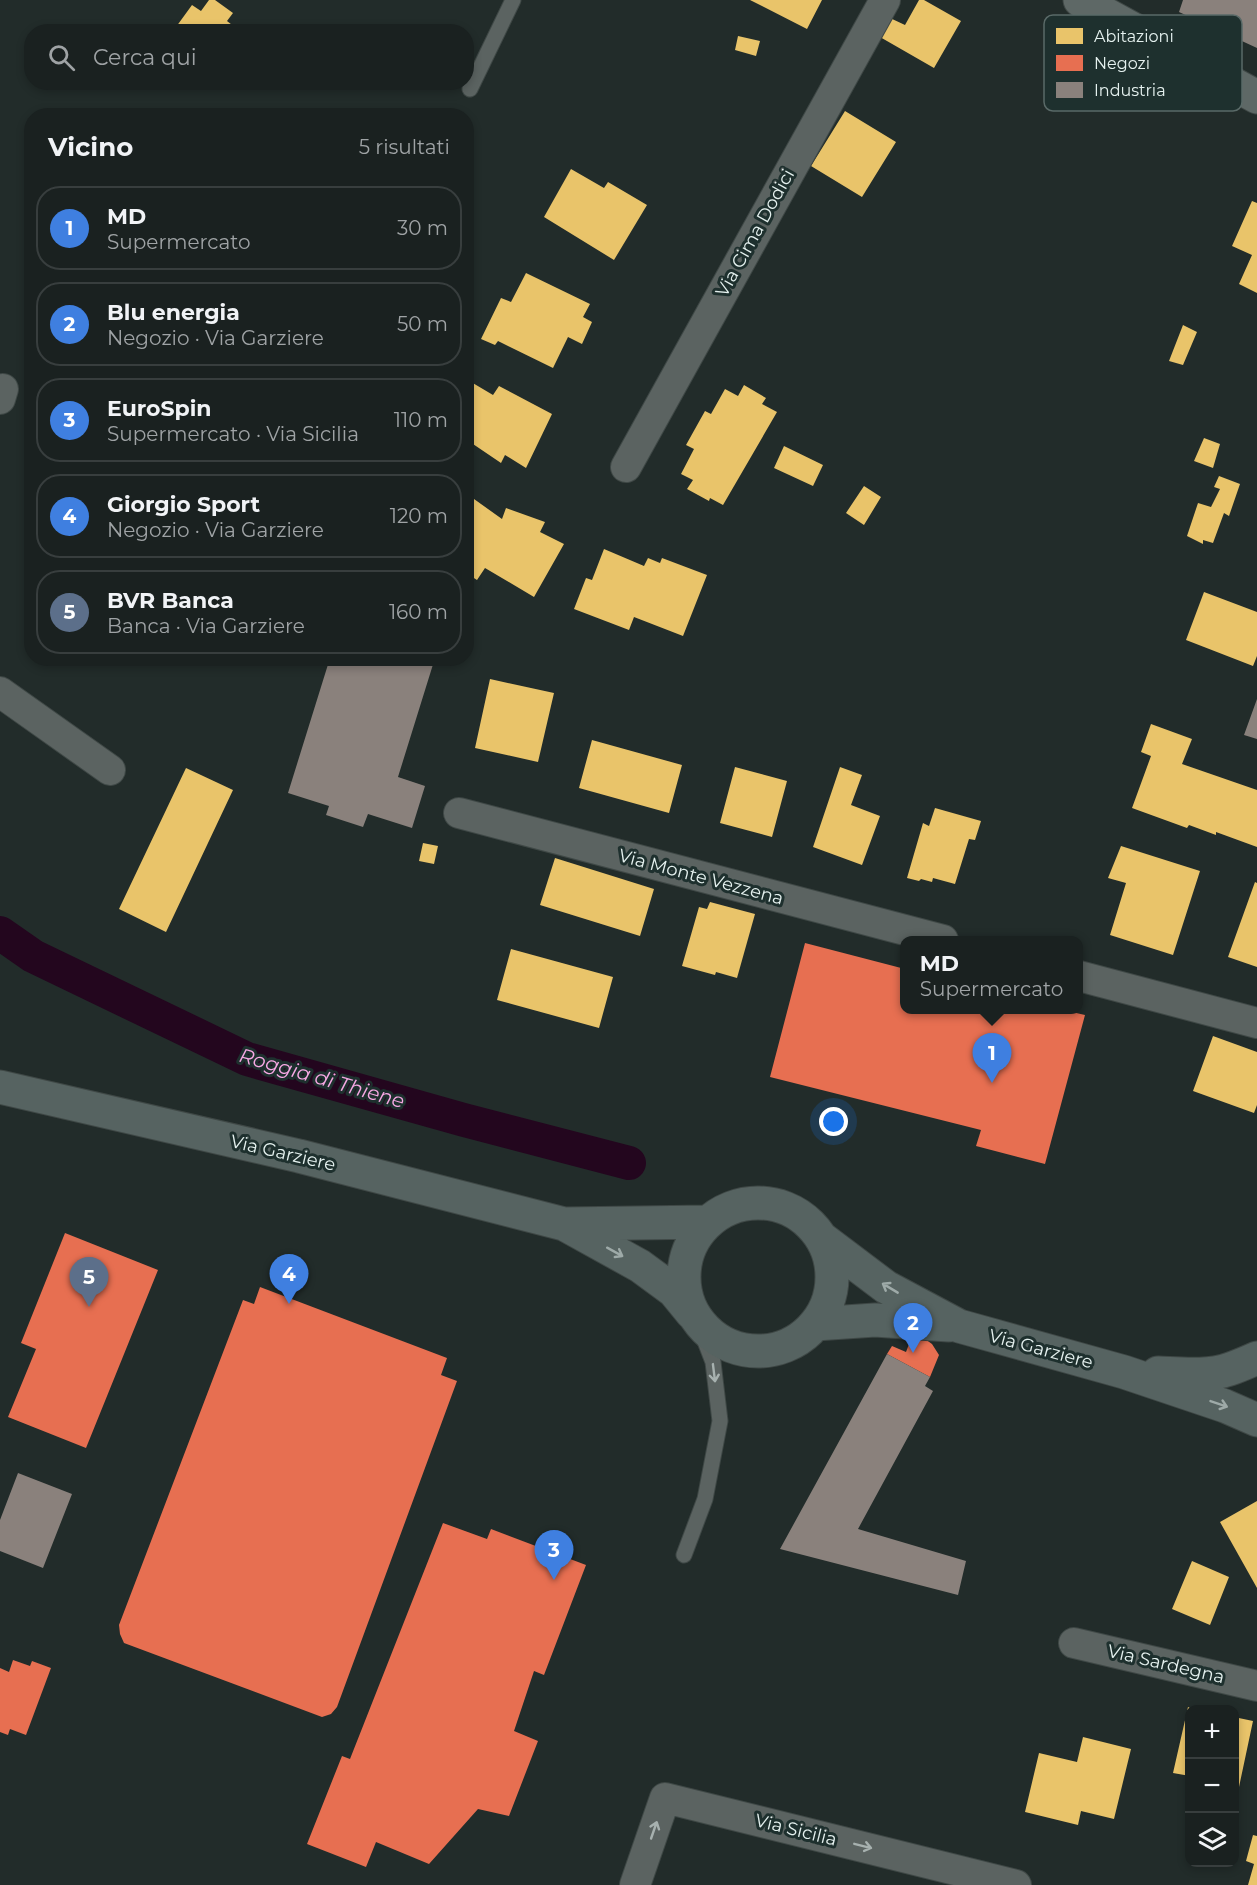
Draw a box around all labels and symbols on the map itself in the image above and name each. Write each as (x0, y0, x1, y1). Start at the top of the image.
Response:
legend (1044, 15, 1242, 111)
text: Abitazioni (1094, 27, 1174, 46)
text: Negozi (1094, 54, 1150, 73)
text: Industria (1094, 81, 1166, 100)
street label: Via Cima Dodici (711, 165, 799, 301)
street label: Via Monte Vezzena (616, 844, 786, 910)
pin: 1 (972, 1034, 1012, 1083)
water label: Roggia di Thiene (237, 1043, 407, 1113)
your location (819, 1107, 848, 1136)
street label: Via Garziere (228, 1130, 338, 1176)
one-way arrow (607, 1247, 624, 1259)
pin: 4 (270, 1254, 308, 1304)
pin: 5 (70, 1258, 109, 1307)
one-way arrow (882, 1282, 899, 1294)
pin: 2 (894, 1304, 932, 1353)
street label: Via Garziere (986, 1325, 1096, 1373)
one-way arrow (709, 1363, 720, 1383)
one-way arrow (1209, 1399, 1228, 1410)
pin: 3 (534, 1530, 574, 1580)
street label: Via Sardegna (1105, 1640, 1227, 1688)
street label: Via Sicilia (753, 1809, 839, 1851)
one-way arrow (649, 1821, 660, 1840)
one-way arrow (853, 1841, 872, 1853)

